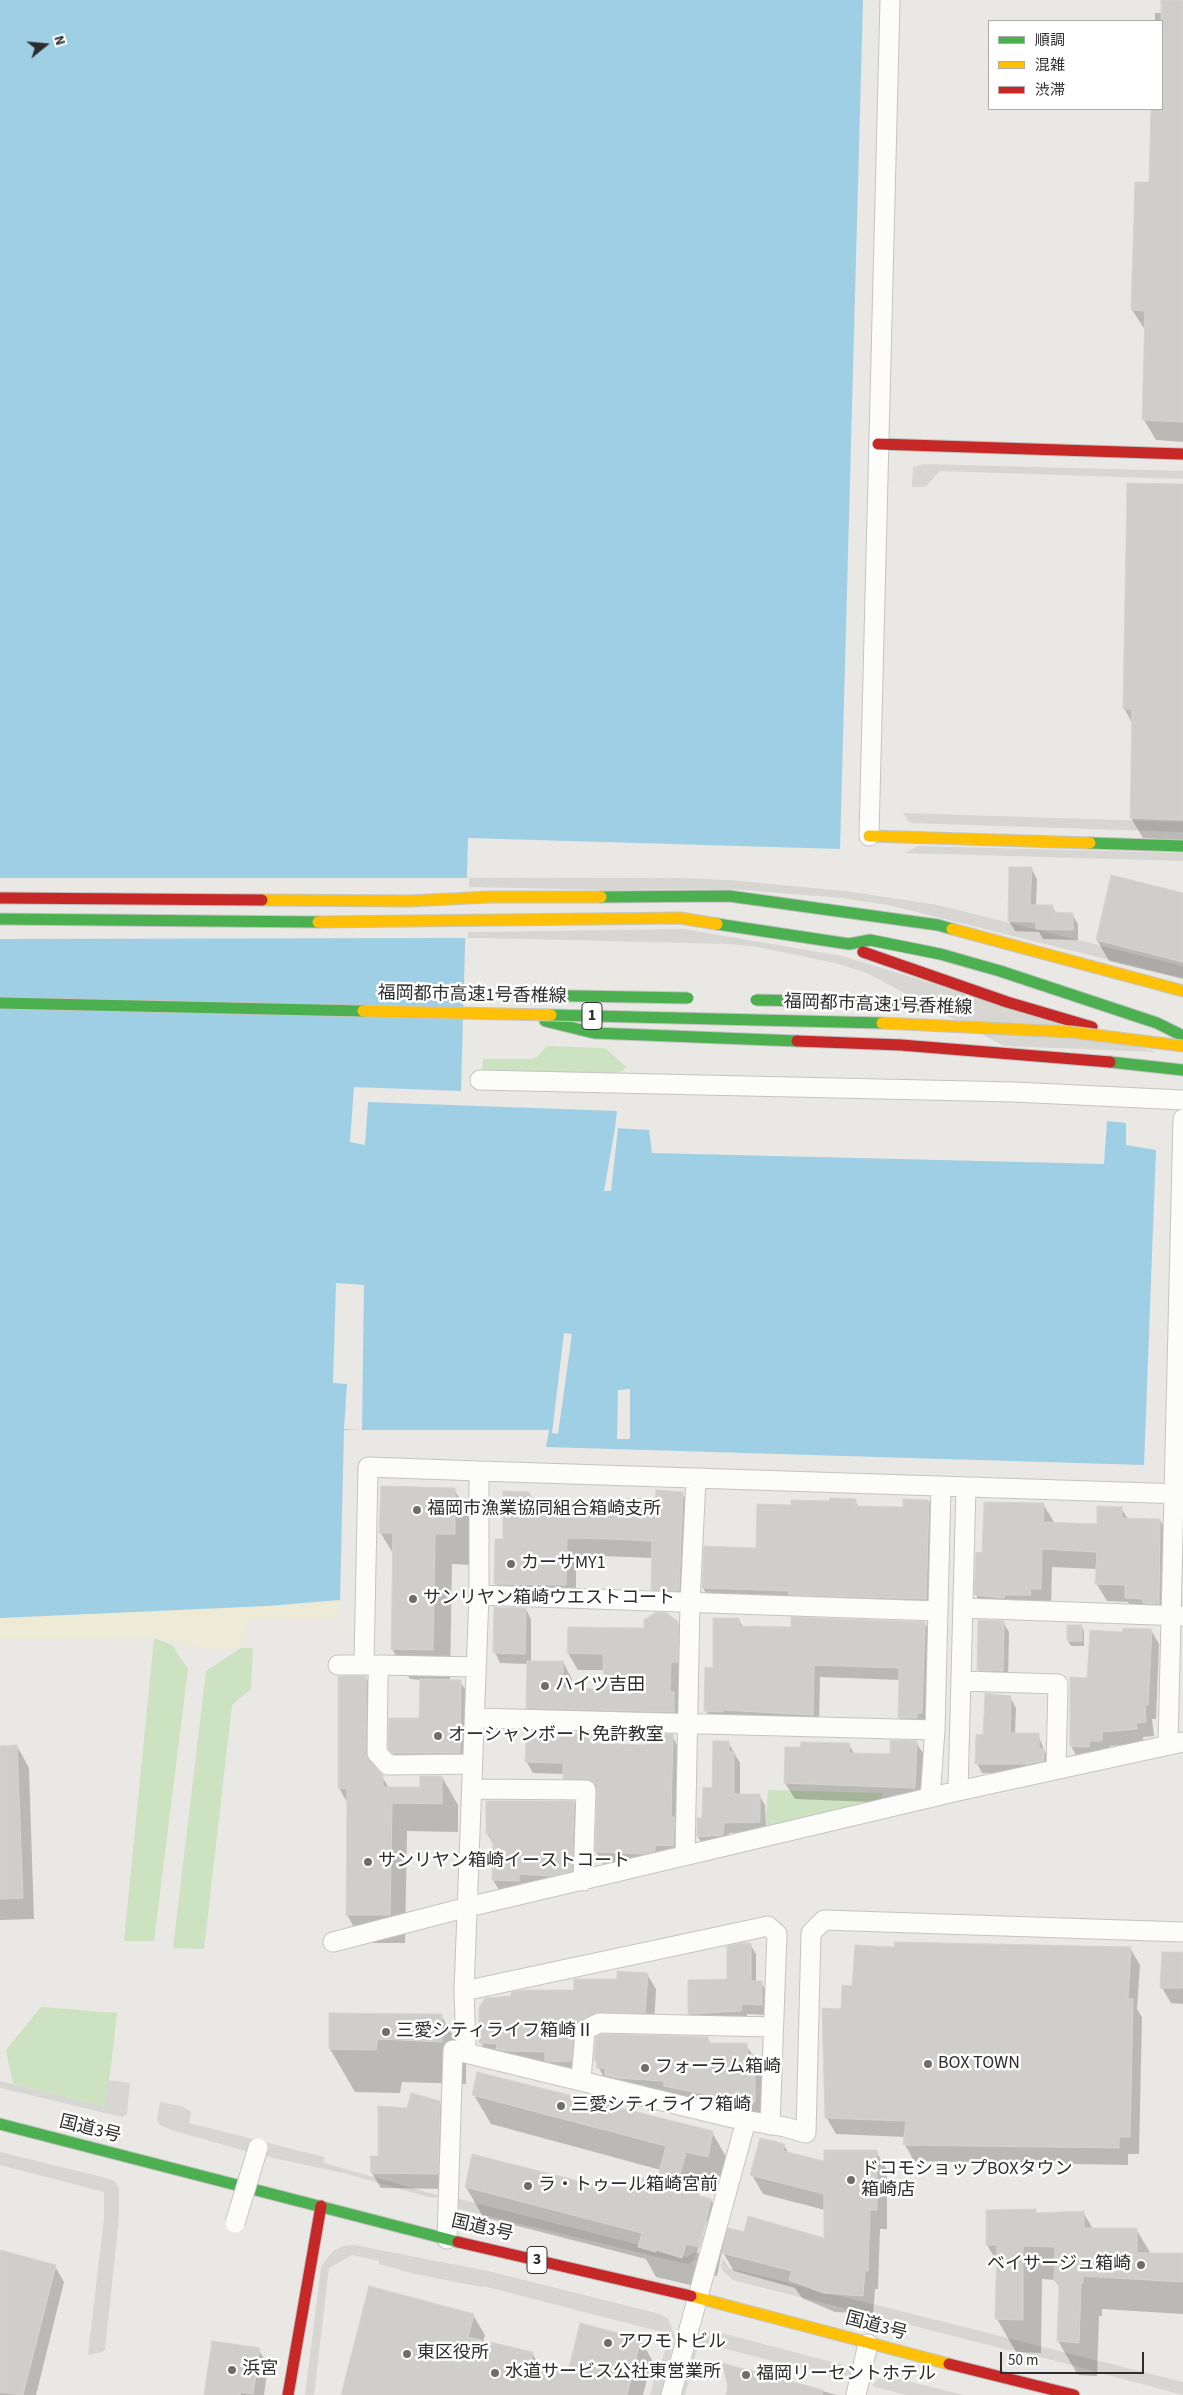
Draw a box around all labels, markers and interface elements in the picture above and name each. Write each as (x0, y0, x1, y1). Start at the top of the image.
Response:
north arrow (20, 20, 70, 70)
legend (988, 20, 1163, 110)
text: 順調 (1035, 30, 1065, 51)
text: N (48, 33, 70, 48)
text: 混雑 (1035, 55, 1065, 76)
text: 渋滞 (1035, 80, 1065, 101)
street label: 福岡都市高速1号香椎線 (377, 984, 567, 1008)
street label: 福岡都市高速1号香椎線 (783, 992, 973, 1020)
road number: 1 (582, 1002, 602, 1030)
place label: 福岡市漁業協同組合箱崎支所 (427, 1499, 661, 1521)
marker: 福岡市漁業協同組合箱崎支所 (411, 1504, 423, 1516)
place label: カーサMY1 (521, 1553, 606, 1575)
marker: カーサMY1 (505, 1558, 517, 1570)
place label: サンリヤン箱崎ウエストコート (423, 1588, 675, 1610)
marker: サンリヤン箱崎ウエストコート (407, 1593, 419, 1605)
place label: ハイツ吉田 (555, 1675, 645, 1697)
marker: ハイツ吉田 (539, 1680, 551, 1692)
place label: オーシャンボート免許教室 (448, 1725, 664, 1747)
marker: オーシャンボート免許教室 (432, 1730, 444, 1742)
place label: サンリヤン箱崎イーストコート (378, 1851, 630, 1873)
marker: サンリヤン箱崎イーストコート (362, 1856, 374, 1868)
place label: 三愛シティライフ箱崎Ⅱ (396, 2021, 594, 2043)
marker: 三愛シティライフ箱崎Ⅱ (380, 2026, 392, 2038)
place label: BOX TOWN (938, 2053, 1020, 2075)
place label: フォーラム箱崎 (655, 2057, 781, 2079)
marker: BOX TOWN (922, 2058, 934, 2070)
marker: フォーラム箱崎 (639, 2062, 651, 2074)
place label: 三愛シティライフ箱崎 (571, 2095, 751, 2117)
marker: 三愛シティライフ箱崎 (555, 2100, 567, 2112)
street label: 国道3号 (57, 2112, 123, 2148)
place label: ドコモショップBOXタウン 箱崎店 (861, 2159, 1072, 2202)
marker: ドコモショップBOXタウン 箱崎店 (845, 2174, 857, 2186)
place label: ラ・トゥール箱崎宮前 (538, 2175, 718, 2197)
marker: ラ・トゥール箱崎宮前 (522, 2180, 534, 2192)
street label: 国道3号 (449, 2211, 515, 2247)
road number: 3 (527, 2246, 547, 2274)
place label: ベイサージュ箱崎 (987, 2254, 1131, 2276)
marker: ベイサージュ箱崎 (1135, 2259, 1147, 2271)
street label: 国道3号 (843, 2308, 909, 2346)
place label: アワモトビル (618, 2332, 726, 2354)
marker: アワモトビル (602, 2337, 614, 2349)
scale bar (1003, 2342, 1147, 2374)
place label: 東区役所 (417, 2343, 489, 2365)
marker: 東区役所 (401, 2348, 413, 2360)
text: 50 m (1008, 2350, 1038, 2371)
place label: 浜宮 (242, 2359, 278, 2381)
place label: 水道サービス公社東営業所 (505, 2362, 721, 2384)
marker: 浜宮 (226, 2364, 238, 2376)
place label: 福岡リーセントホテル (756, 2364, 936, 2386)
marker: 水道サービス公社東営業所 (489, 2367, 501, 2379)
marker: 福岡リーセントホテル (740, 2369, 752, 2381)

